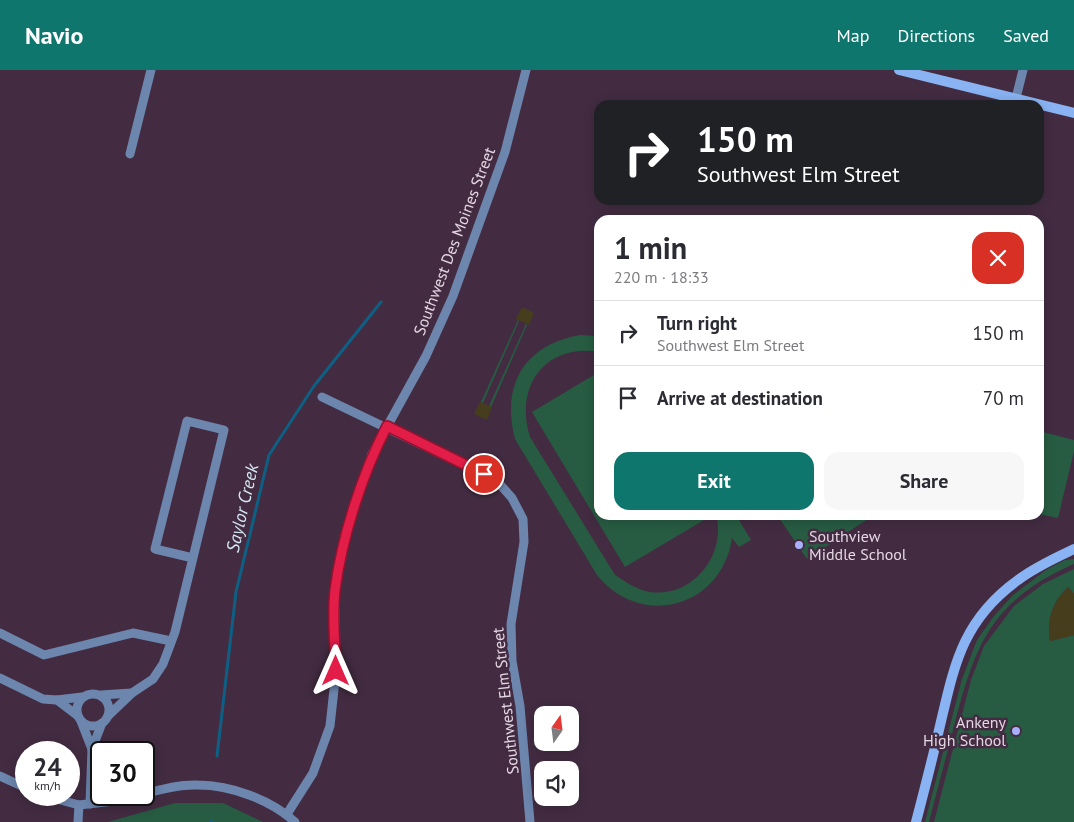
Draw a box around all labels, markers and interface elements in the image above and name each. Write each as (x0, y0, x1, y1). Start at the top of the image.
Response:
text: Navio (25, 20, 83, 51)
text: Map (837, 24, 869, 47)
text: Directions (897, 24, 975, 47)
text: Saved (1003, 24, 1049, 47)
text: 150 m (697, 116, 794, 162)
icon: right (614, 120, 679, 185)
street label: Southwest Des Moines Street (409, 144, 499, 338)
text: Southwest Elm Street (697, 160, 900, 188)
text: 1 min (614, 228, 687, 267)
button: close (972, 232, 1024, 284)
text: 220 m · 18:33 (614, 267, 709, 287)
text: Turn right (657, 311, 737, 335)
icon: right (614, 319, 642, 347)
text: 150 m (972, 321, 1024, 345)
text: Southwest Elm Street (657, 335, 804, 355)
icon: arrive (614, 384, 642, 412)
text: Arrive at destination (657, 386, 823, 410)
text: 70 m (983, 386, 1024, 410)
button: Exit (614, 452, 814, 510)
button: Share (824, 452, 1024, 510)
pin (463, 453, 505, 495)
icon: arrive (470, 460, 498, 488)
water label: Saylor Creek (221, 461, 264, 555)
place label: Southview Middle School (809, 526, 907, 564)
marker: Southview Middle School (793, 539, 805, 551)
street label: Southwest Elm Street (487, 626, 523, 775)
position arrow (309, 644, 361, 696)
north arrow (534, 706, 579, 751)
map controls (534, 706, 579, 806)
place label: Ankeny High School (923, 712, 1007, 750)
marker: Ankeny High School (1010, 725, 1022, 737)
speed limit sign: 30 (90, 741, 155, 806)
text: 24 (33, 751, 62, 783)
button: sound (534, 761, 579, 806)
text: km/h (34, 778, 61, 793)

